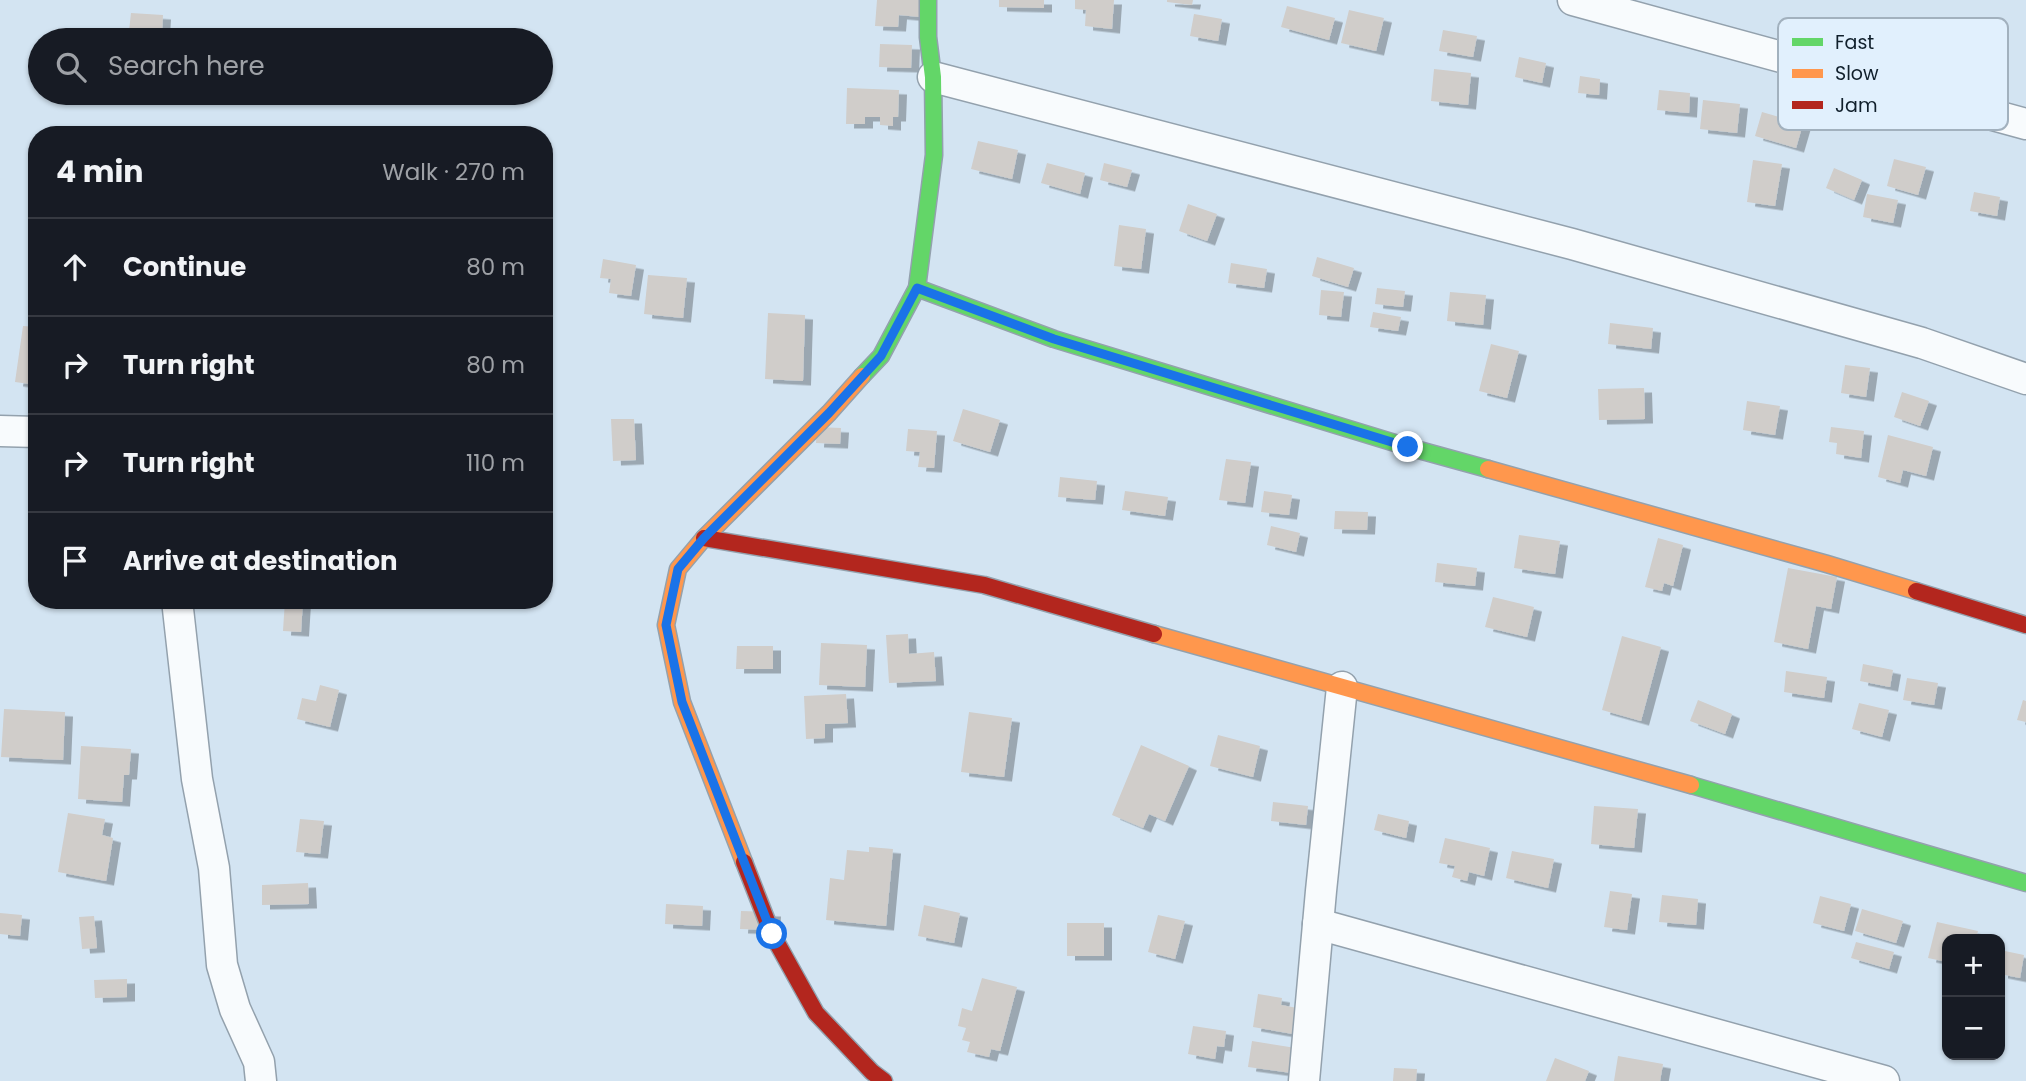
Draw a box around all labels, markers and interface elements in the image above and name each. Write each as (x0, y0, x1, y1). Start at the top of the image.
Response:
legend (1778, 18, 2008, 130)
search box (28, 28, 553, 105)
text: Fast (1835, 29, 1874, 56)
icon: search (52, 48, 90, 86)
text: Search here (108, 48, 265, 84)
text: Slow (1835, 60, 1879, 87)
text: Jam (1835, 92, 1877, 119)
text: 4 min (56, 150, 144, 193)
text: Walk · 270 m (382, 156, 525, 188)
icon: ahead (56, 248, 94, 286)
text: Continue (123, 249, 246, 285)
text: 80 m (466, 251, 525, 283)
icon: right (56, 346, 94, 384)
text: Turn right (123, 347, 255, 383)
text: 80 m (466, 349, 525, 381)
route end (1392, 431, 1423, 462)
icon: right (56, 444, 94, 482)
text: Turn right (123, 445, 255, 481)
text: 110 m (466, 447, 525, 479)
icon: arrive (56, 542, 94, 580)
text: Arrive at destination (123, 543, 398, 579)
route start (756, 918, 787, 949)
map controls (1942, 934, 2005, 1060)
button: + (1942, 934, 2005, 997)
button: − (1942, 997, 2005, 1060)

